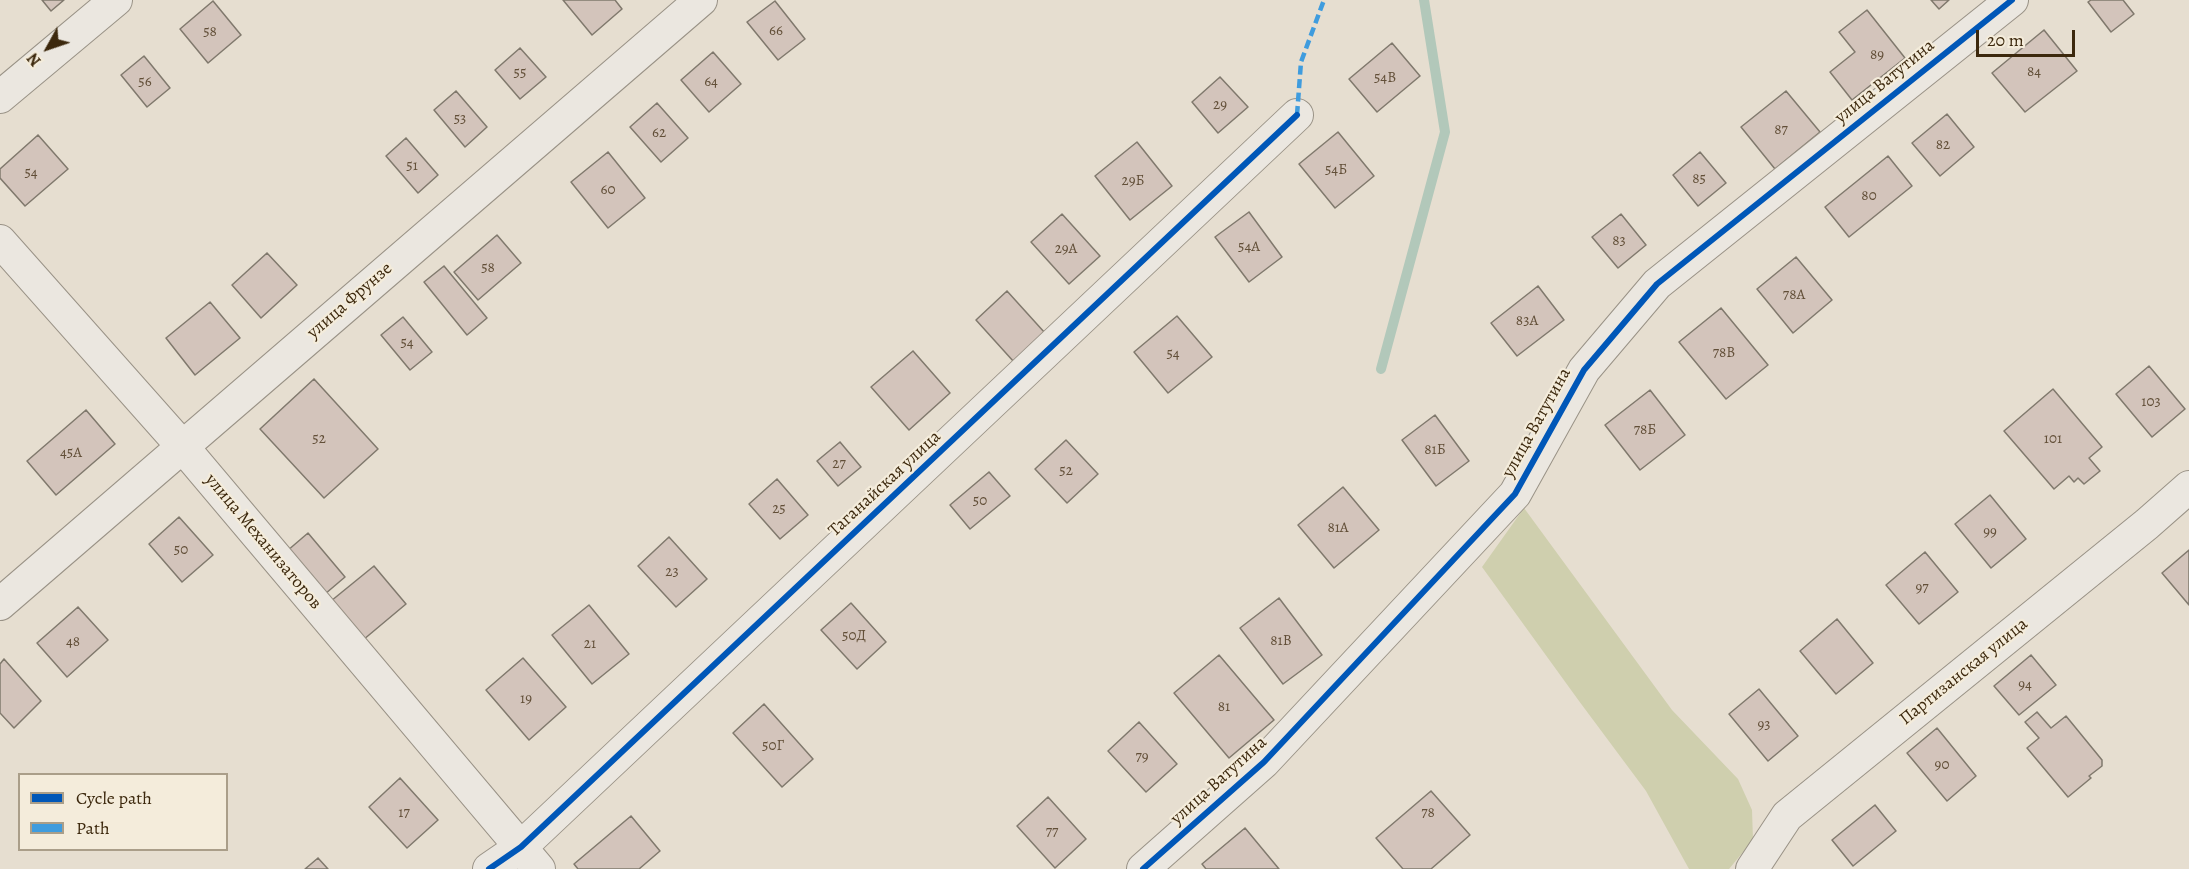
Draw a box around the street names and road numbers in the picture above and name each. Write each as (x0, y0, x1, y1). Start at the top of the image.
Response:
street label: улица Ватутина (1831, 35, 1939, 129)
street label: улица Фрунзе (303, 258, 397, 344)
street label: улица Ватутина (1498, 364, 1576, 482)
street label: Таганайская улица (824, 426, 946, 542)
street label: улица Механизаторов (200, 470, 326, 614)
street label: Партизанская улица (1896, 614, 2032, 730)
street label: улица Ватутина (1166, 732, 1272, 830)

